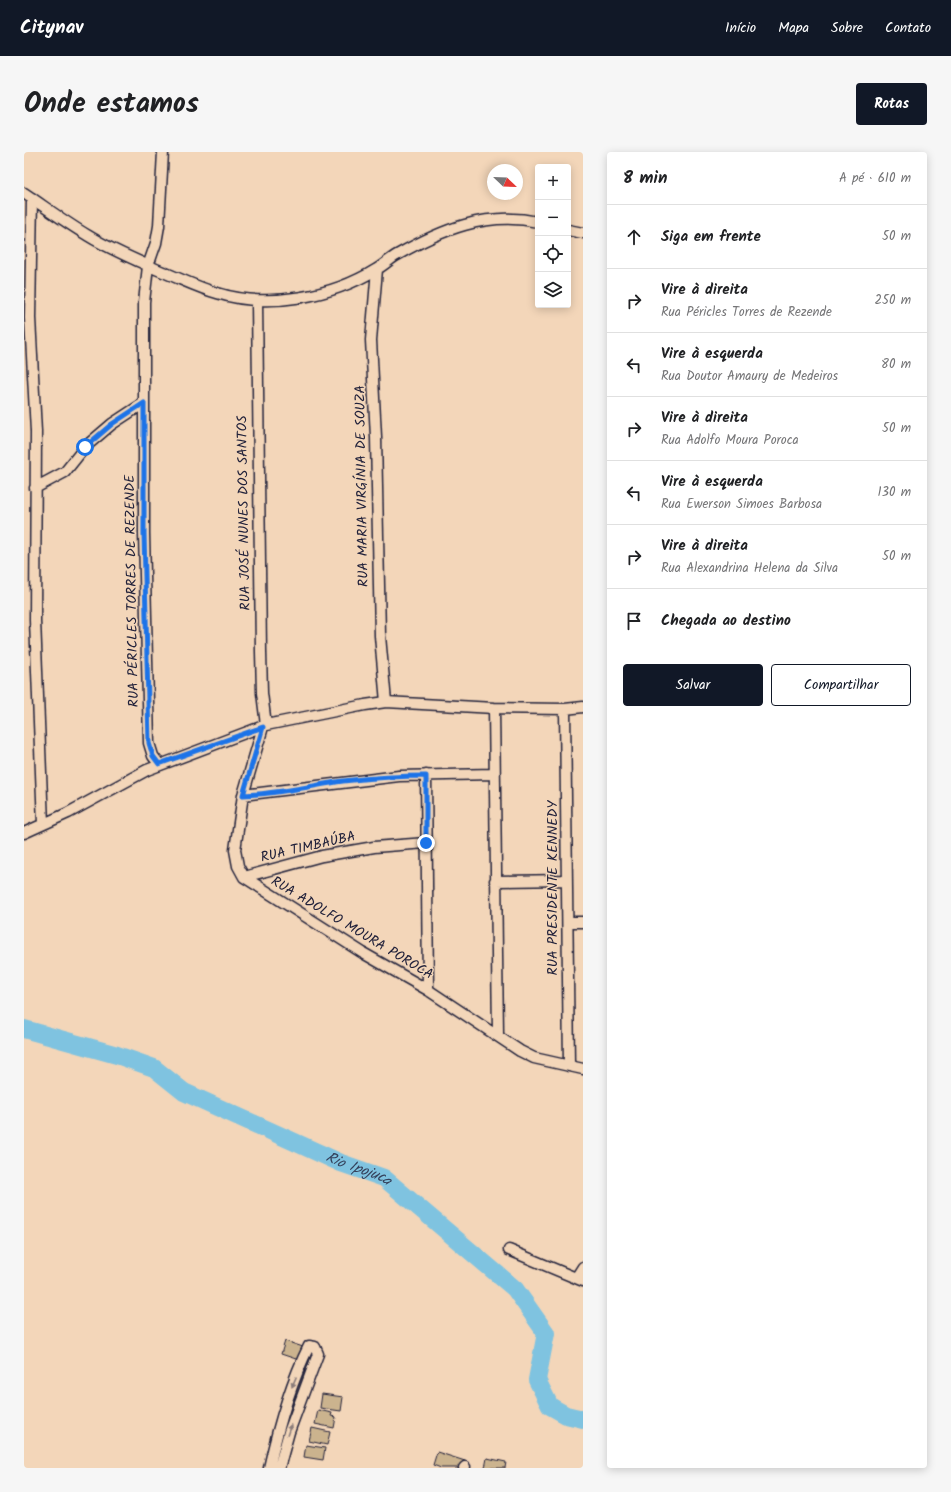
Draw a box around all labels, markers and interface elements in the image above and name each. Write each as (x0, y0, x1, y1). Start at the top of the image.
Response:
text: Citynav (20, 13, 83, 43)
text: Início (725, 17, 756, 39)
text: Mapa (778, 17, 809, 39)
text: Sobre (831, 17, 863, 39)
text: Contato (885, 17, 931, 39)
text: Onde estamos (24, 82, 199, 127)
button: Rotas (856, 83, 927, 125)
north arrow (487, 164, 523, 200)
map controls (535, 164, 571, 308)
button: + (535, 164, 571, 200)
text: 8 min (623, 165, 667, 192)
text: A pé · 610 m (839, 168, 911, 189)
button: − (535, 200, 571, 236)
text: Siga em frente (661, 225, 761, 249)
icon: ahead (623, 226, 645, 248)
text: 50 m (882, 226, 911, 247)
button: locate (535, 236, 571, 272)
button: layers (535, 272, 571, 308)
text: Vire à direita (661, 278, 748, 302)
icon: right (623, 290, 645, 312)
text: 250 m (874, 290, 911, 311)
text: Rua Péricles Torres de Rezende (661, 302, 832, 323)
text: Vire à esquerda (661, 342, 763, 366)
icon: left (623, 354, 645, 376)
text: 80 m (881, 354, 911, 375)
text: Rua Doutor Amaury de Medeiros (661, 366, 838, 387)
street label: RUA MARIA VIRGÍNIA DE SOUZA (349, 385, 375, 587)
text: Vire à direita (661, 406, 748, 430)
street label: RUA JOSÉ NUNES DOS SANTOS (231, 415, 257, 611)
icon: right (623, 418, 645, 440)
text: 50 m (882, 418, 911, 439)
text: Rua Adolfo Moura Poroca (661, 430, 799, 451)
route start (76, 438, 94, 456)
text: Vire à esquerda (661, 470, 763, 494)
street label: RUA PÉRICLES TORRES DE REZENDE (119, 474, 145, 708)
icon: left (623, 482, 645, 504)
text: 130 m (877, 482, 911, 503)
text: Rua Ewerson Simoes Barbosa (661, 494, 822, 515)
text: Vire à direita (661, 534, 748, 558)
icon: right (623, 546, 645, 568)
text: 50 m (882, 546, 911, 567)
text: Rua Alexandrina Helena da Silva (661, 558, 838, 579)
text: Chegada ao destino (661, 609, 791, 633)
icon: arrive (623, 610, 645, 632)
button: Salvar (623, 664, 763, 706)
button: Compartilhar (771, 664, 911, 706)
street label: RUA PRESIDENTE KENNEDY (542, 800, 564, 976)
street label: RUA TIMBAÚBA (258, 825, 358, 869)
route end (417, 834, 435, 852)
street label: RUA ADOLFO MOURA POROCA (267, 871, 437, 985)
water label: Rio Ipojuca (322, 1146, 398, 1192)
one-way arrow (291, 1377, 297, 1389)
one-way arrow (287, 1424, 293, 1436)

